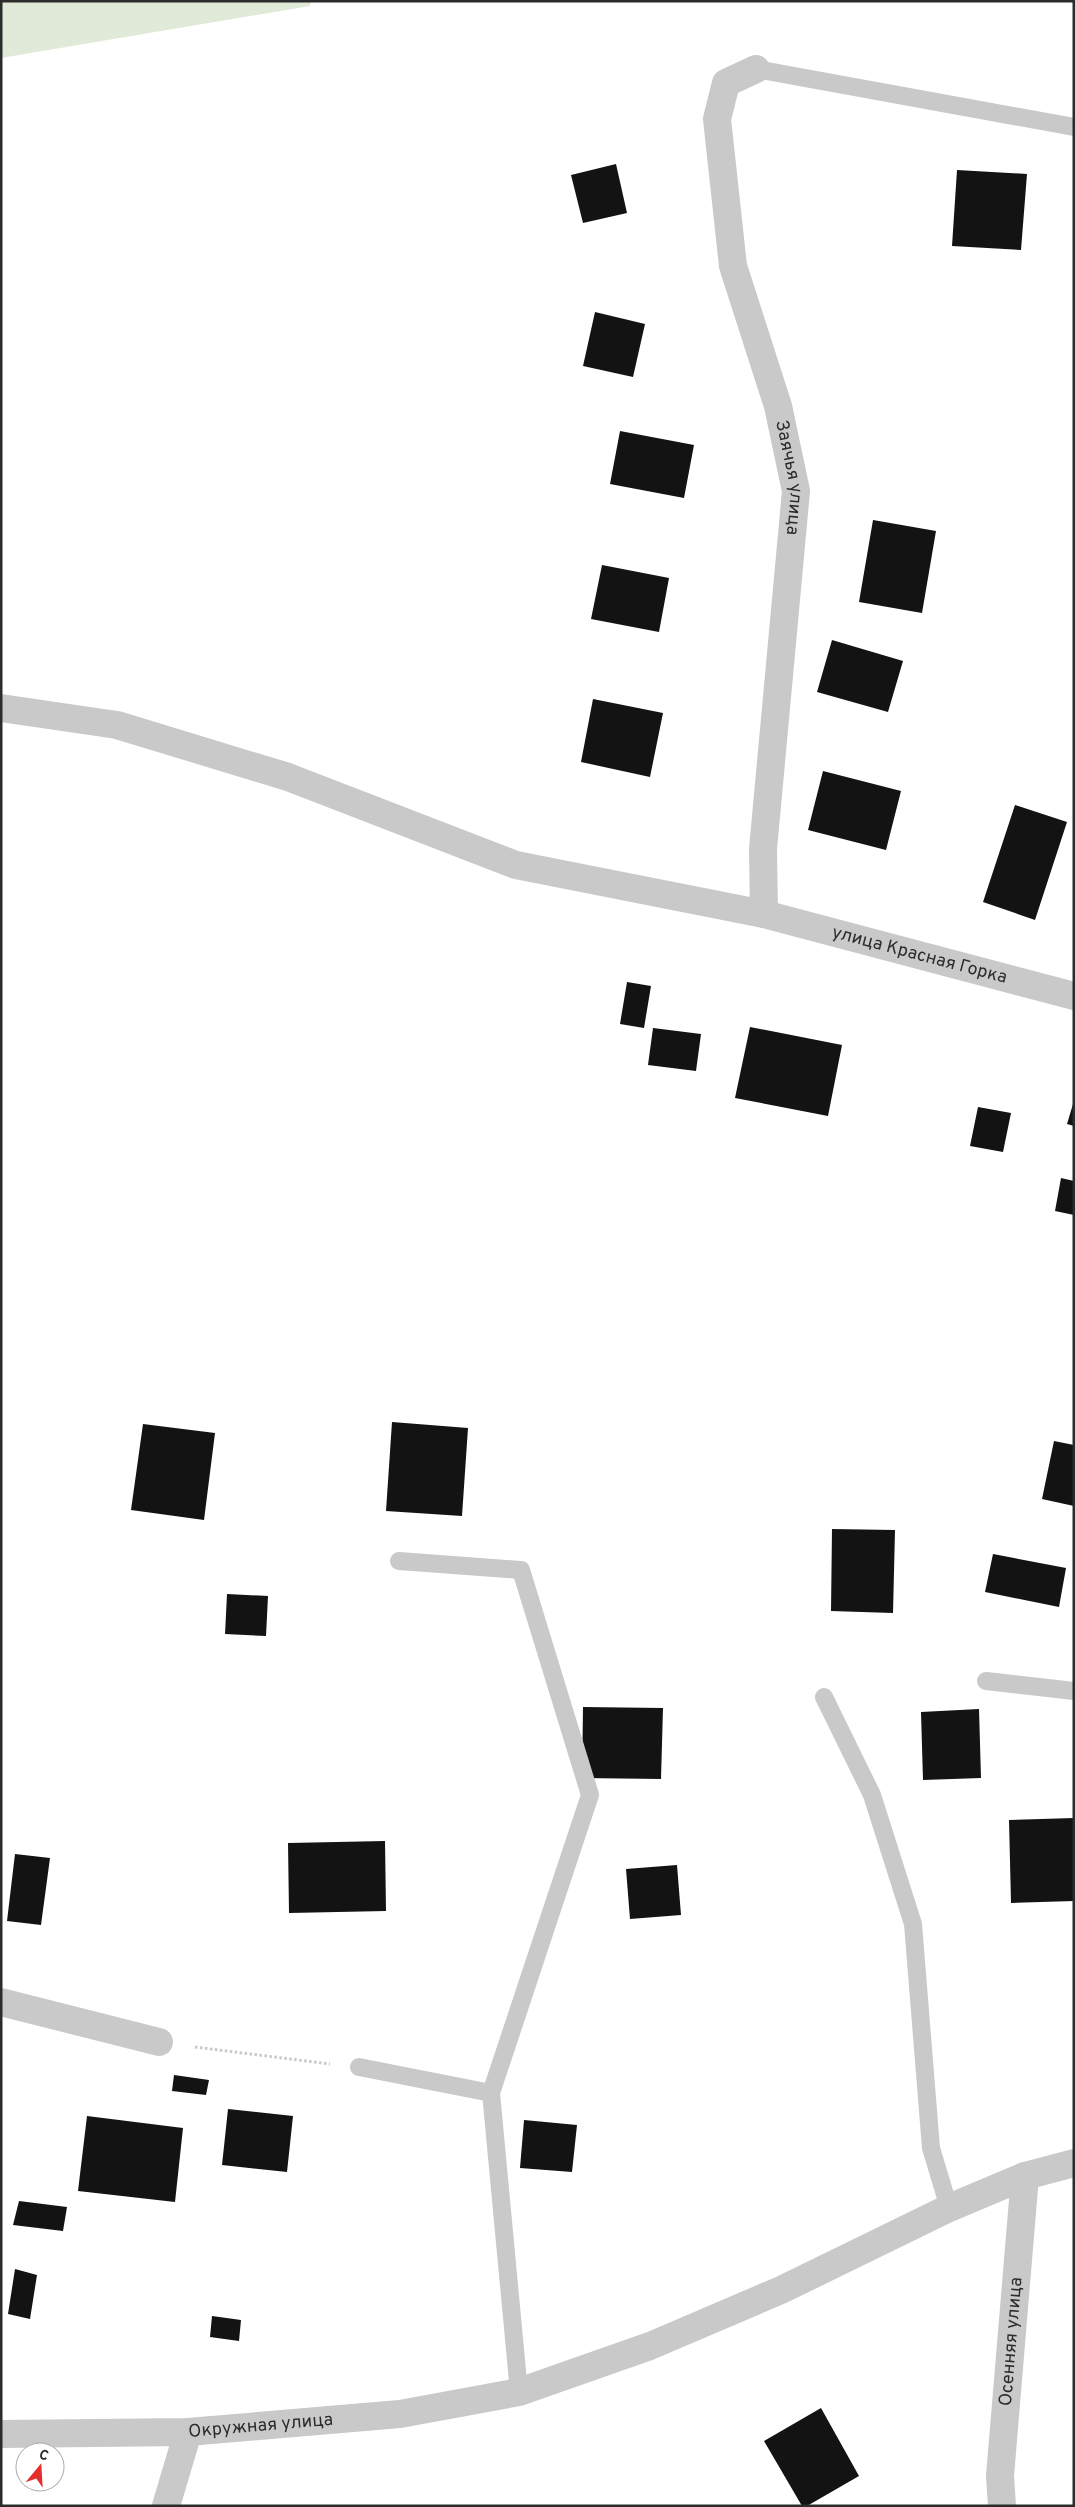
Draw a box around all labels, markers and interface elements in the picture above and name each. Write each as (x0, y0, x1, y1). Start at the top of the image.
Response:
street label: Заячья улица (770, 418, 808, 536)
street label: улица Красная Горка (829, 921, 1010, 989)
street label: Осенняя улица (994, 2276, 1028, 2407)
street label: Окружная улица (187, 2408, 334, 2443)
north arrow (15, 2442, 65, 2492)
text: С (37, 2447, 50, 2466)

